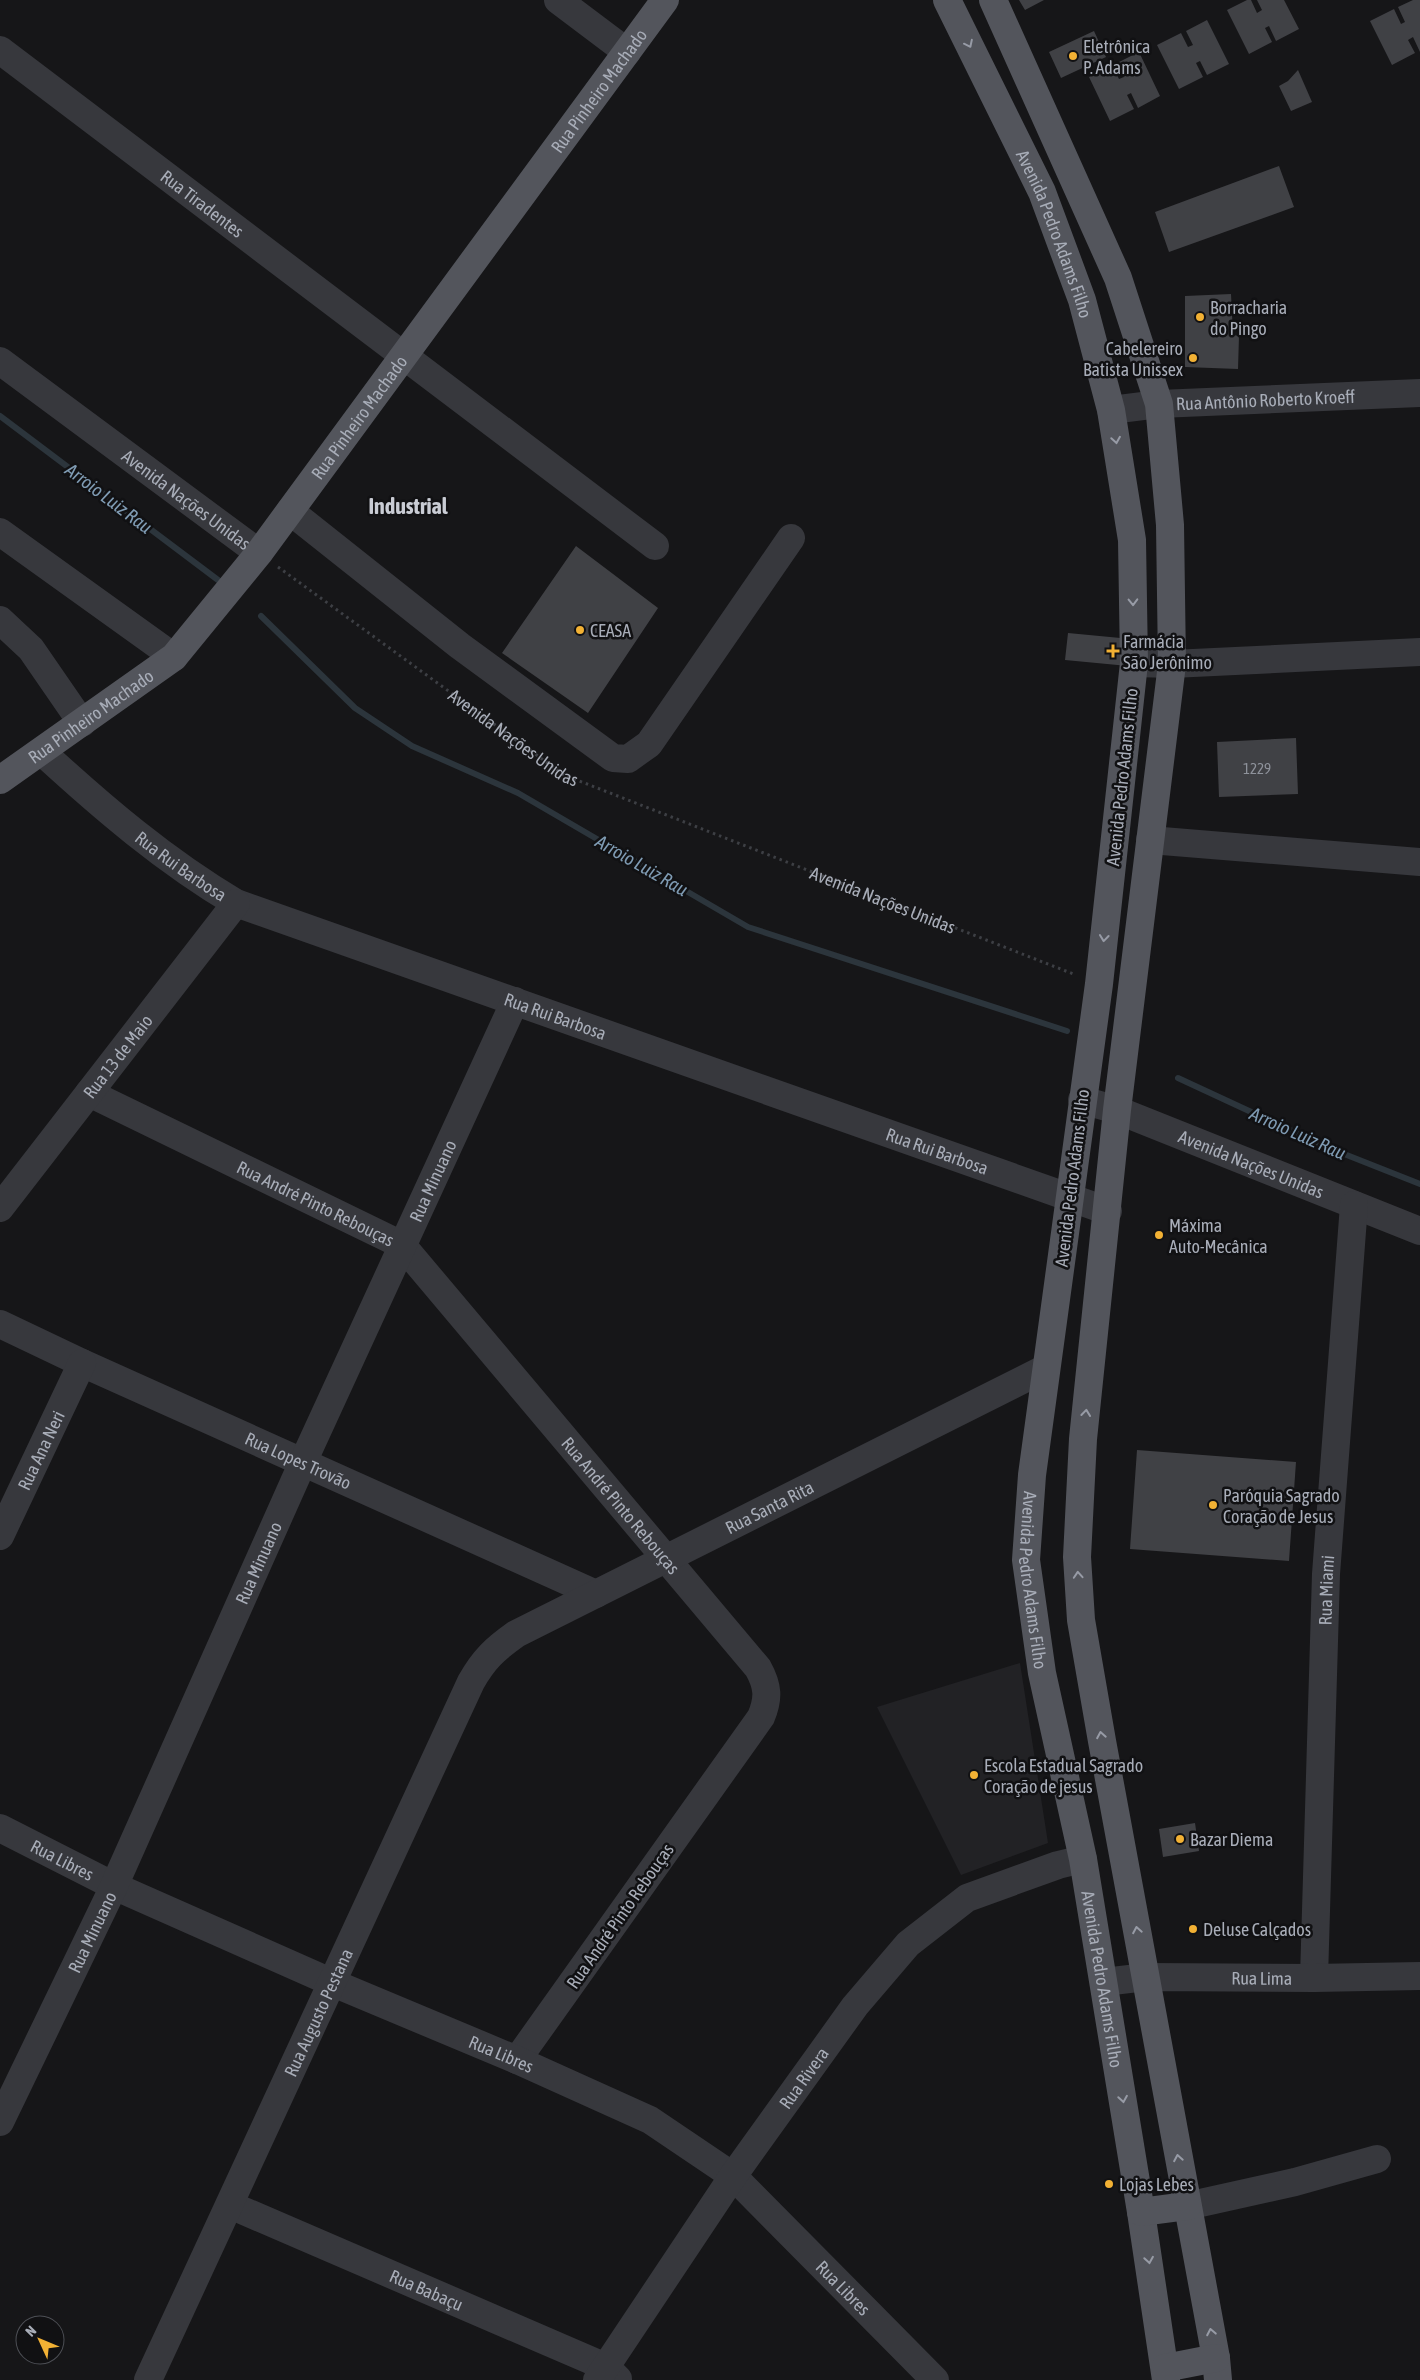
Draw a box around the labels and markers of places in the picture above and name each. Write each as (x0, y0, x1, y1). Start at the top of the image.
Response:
place label: Eletrônica P. Adams (1083, 36, 1150, 78)
marker: Eletrônica P. Adams (1067, 50, 1079, 62)
place label: Borracharia do Pingo (1210, 297, 1287, 339)
marker: Borracharia do Pingo (1194, 311, 1206, 323)
place label: Cabelereiro Batista Unissex (1083, 338, 1183, 380)
marker: Cabelereiro Batista Unissex (1187, 352, 1199, 364)
place label: CEASA (590, 620, 631, 641)
marker: CEASA (574, 624, 586, 636)
place label: Farmácia São Jerônimo (1123, 631, 1212, 673)
marker: Farmácia São Jerônimo (1107, 645, 1119, 657)
place label: Máxima Auto-Mecânica (1169, 1215, 1268, 1257)
marker: Máxima Auto-Mecânica (1153, 1229, 1165, 1241)
place label: Paróquia Sagrado Coração de Jesus (1223, 1485, 1340, 1527)
marker: Paróquia Sagrado Coração de Jesus (1207, 1499, 1219, 1511)
place label: Escola Estadual Sagrado Coração de jesus (984, 1755, 1143, 1797)
marker: Escola Estadual Sagrado Coração de jesus (968, 1769, 980, 1781)
place label: Bazar Diema (1190, 1829, 1273, 1850)
marker: Bazar Diema (1174, 1833, 1186, 1845)
place label: Deluse Calçados (1203, 1919, 1311, 1940)
marker: Deluse Calçados (1187, 1923, 1199, 1935)
place label: Lojas Lebes (1119, 2174, 1194, 2195)
marker: Lojas Lebes (1103, 2178, 1115, 2190)

